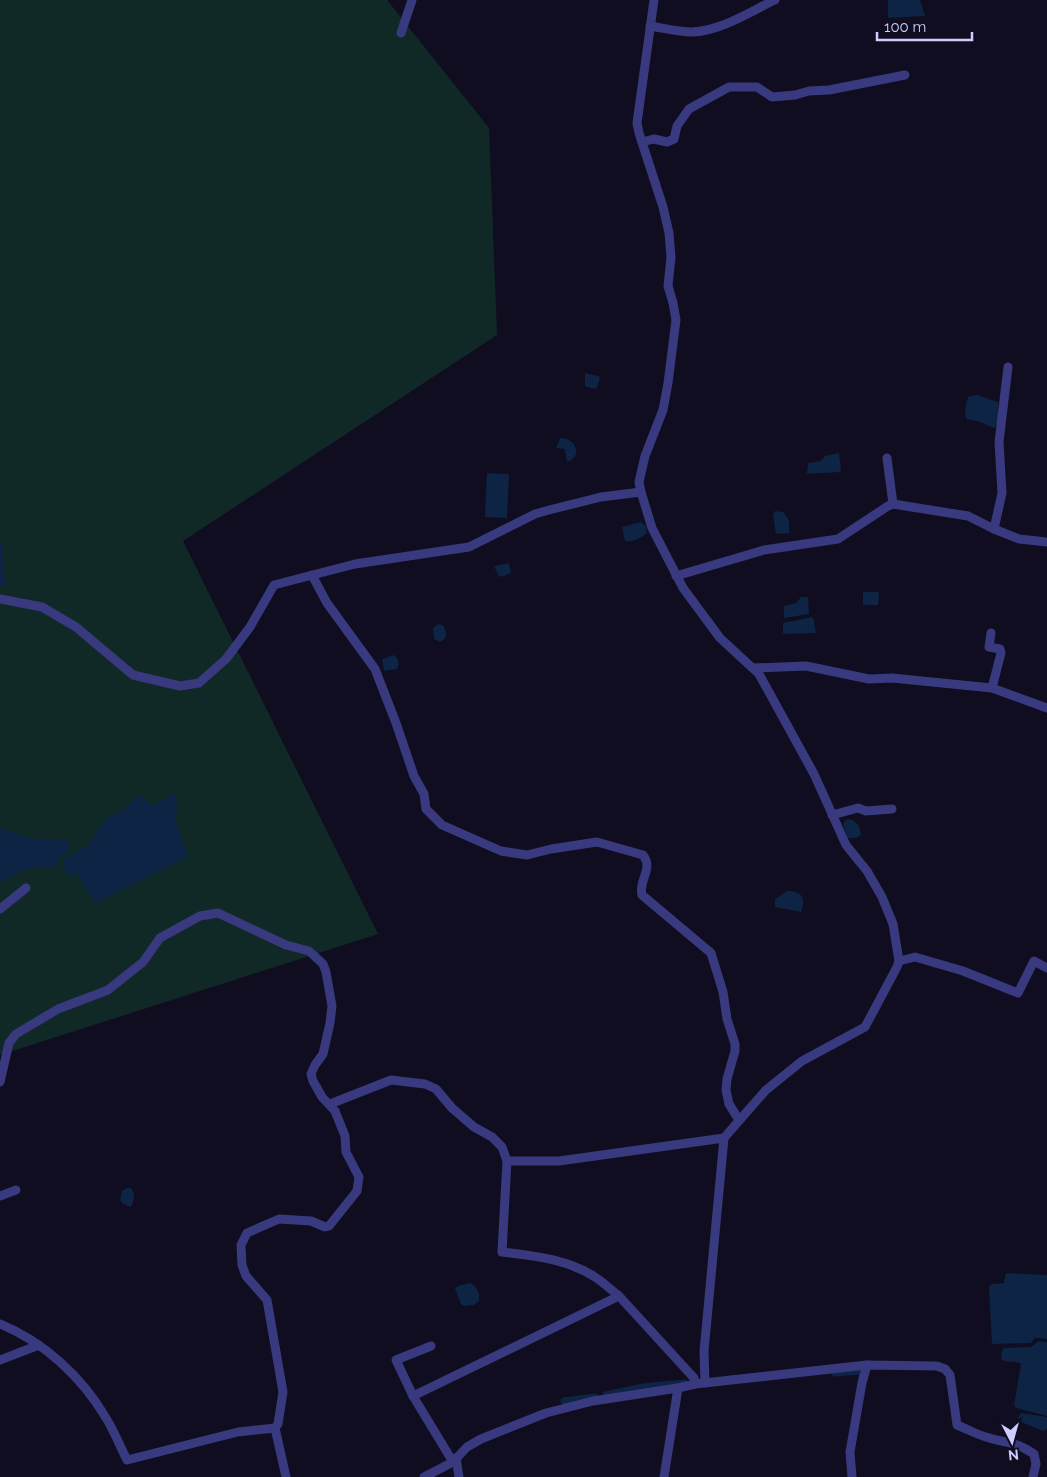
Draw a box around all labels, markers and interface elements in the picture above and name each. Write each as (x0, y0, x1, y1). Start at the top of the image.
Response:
scale bar (877, 10, 972, 42)
text: 100 m (884, 18, 926, 36)
north arrow (987, 1417, 1037, 1467)
text: N (1007, 1446, 1020, 1463)

